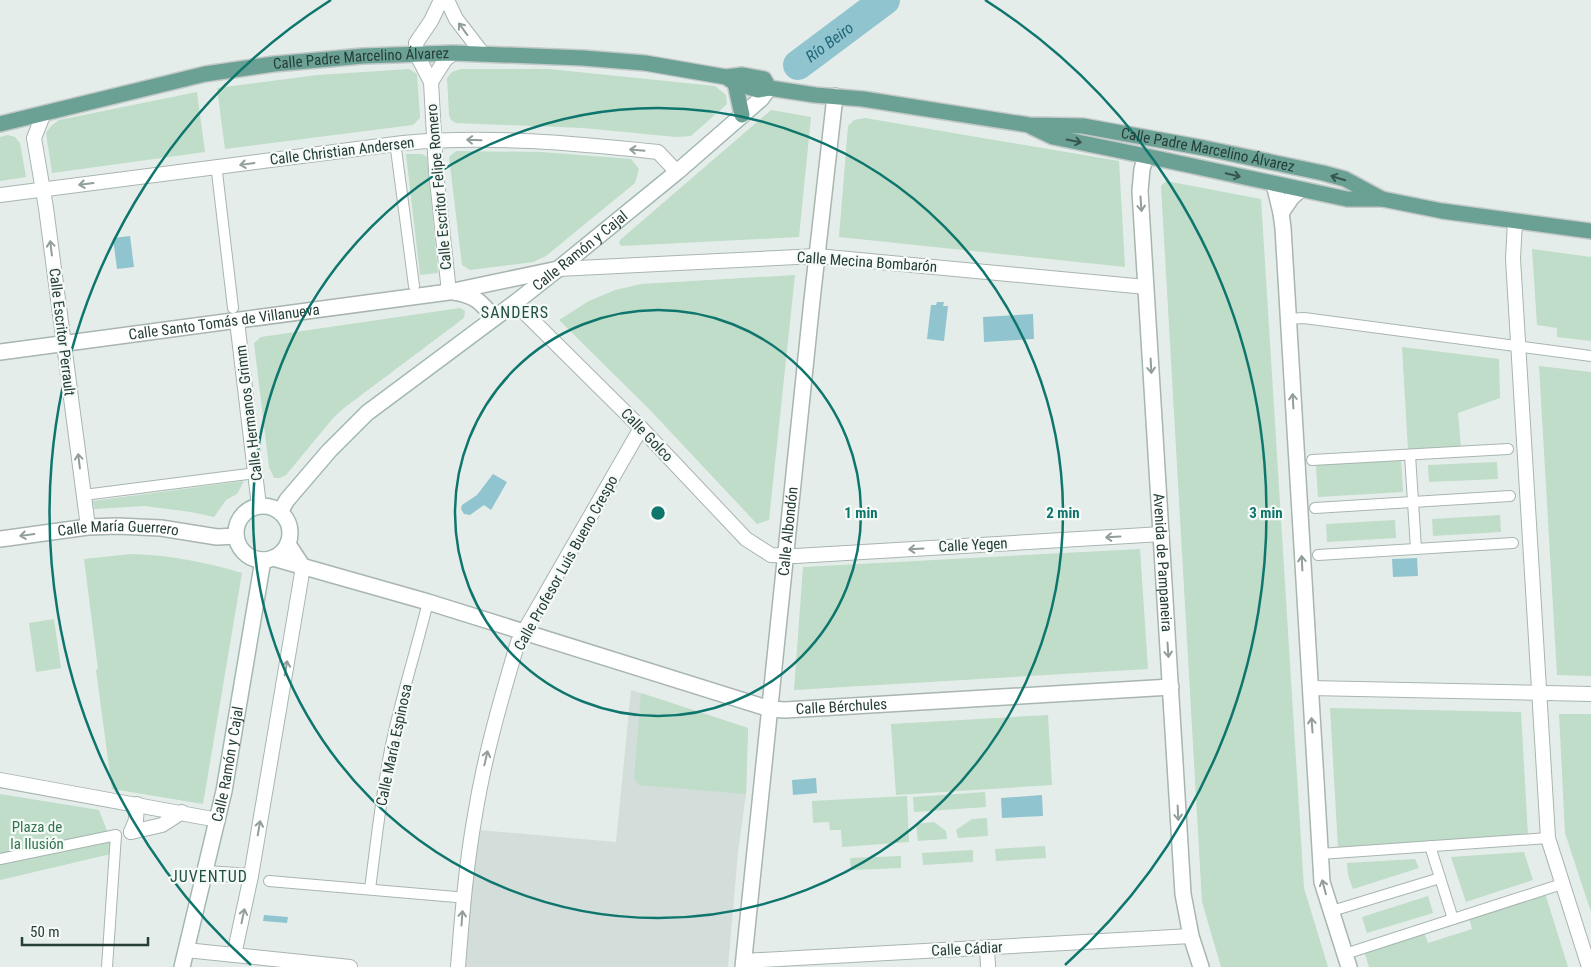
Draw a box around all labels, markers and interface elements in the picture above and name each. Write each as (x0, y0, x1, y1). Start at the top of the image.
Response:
water label: Río Beiro (802, 18, 857, 66)
one-way arrow (458, 22, 468, 36)
street label: Calle Padre Marcelino Álvarez (272, 44, 449, 73)
street label: Calle Escritor Felipe Romero (423, 103, 455, 271)
street label: Calle Padre Marcelino Álvarez (1119, 124, 1296, 176)
street label: Calle Christian Andersen (269, 133, 415, 169)
one-way arrow (467, 135, 483, 144)
one-way arrow (1066, 137, 1082, 147)
one-way arrow (629, 145, 645, 155)
one-way arrow (239, 159, 255, 169)
one-way arrow (1224, 171, 1240, 180)
one-way arrow (1331, 172, 1347, 182)
one-way arrow (78, 179, 94, 189)
one-way arrow (1137, 195, 1146, 211)
street label: Calle Ramón y Cajal (529, 207, 631, 295)
one-way arrow (46, 240, 56, 256)
street label: Calle Mecina Bombarón (796, 248, 938, 276)
street label: Calle Escritor Perrault (45, 267, 79, 397)
street label: Calle Santo Tomás de Villanueva (127, 300, 321, 344)
district label: SANDERS (481, 303, 549, 322)
street label: Calle Hermanos Grimm (232, 344, 266, 482)
one-way arrow (1147, 358, 1156, 374)
one-way arrow (1288, 393, 1297, 409)
street label: Calle Golco (617, 405, 677, 465)
one-way arrow (74, 453, 84, 469)
street label: Calle Profesor Luis Bueno Crespo (510, 472, 622, 654)
street label: Calle Albondón (775, 486, 802, 577)
street label: Avenida de Pampaneira (1150, 493, 1176, 633)
centre of rings (649, 504, 667, 522)
text: 1 min (844, 504, 878, 522)
text: 2 min (1046, 504, 1080, 522)
text: 3 min (1249, 504, 1283, 522)
street label: Calle María Guerrero (56, 517, 180, 540)
one-way arrow (19, 530, 35, 540)
one-way arrow (1105, 533, 1121, 542)
street label: Calle Yegen (938, 534, 1008, 556)
one-way arrow (908, 544, 924, 553)
one-way arrow (1298, 555, 1307, 571)
one-way arrow (1164, 642, 1173, 658)
one-way arrow (282, 661, 292, 677)
street label: Calle María Espinosa (372, 682, 416, 808)
street label: Calle Bérchules (795, 695, 888, 718)
street label: Calle Ramón y Cajal (208, 705, 247, 824)
one-way arrow (1307, 718, 1316, 734)
one-way arrow (482, 750, 491, 766)
one-way arrow (1174, 804, 1183, 820)
park label: Plaza de la Ilusión (10, 818, 64, 853)
one-way arrow (254, 821, 264, 837)
district label: JUVENTUD (170, 867, 248, 886)
one-way arrow (1319, 879, 1329, 895)
one-way arrow (238, 908, 248, 924)
one-way arrow (458, 911, 467, 927)
scale bar (22, 914, 149, 946)
text: 50 m (30, 923, 60, 941)
street label: Calle Cádiar (931, 938, 1004, 960)

